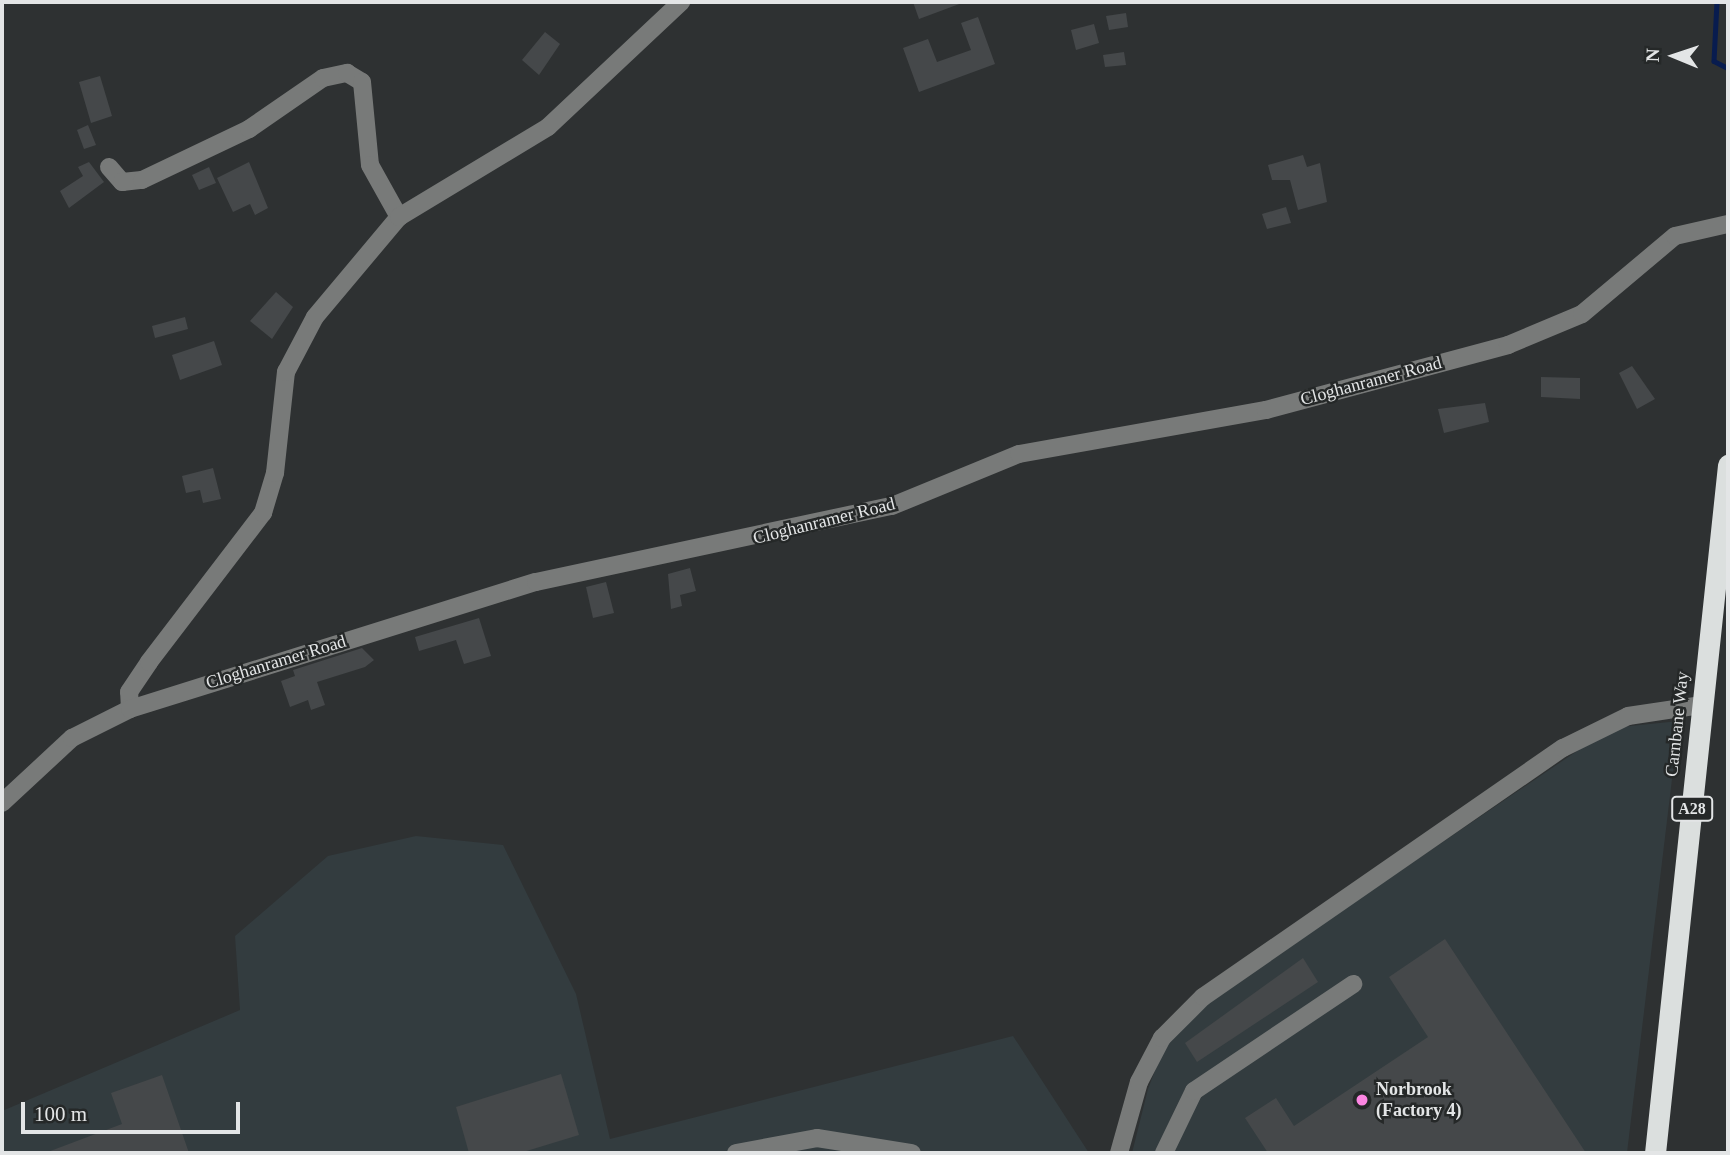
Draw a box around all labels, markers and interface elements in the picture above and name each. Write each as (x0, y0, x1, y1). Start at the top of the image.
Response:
north arrow (1639, 21, 1709, 91)
text: N (1642, 48, 1663, 62)
street label: Cloghanramer Road (1298, 352, 1444, 410)
street label: Cloghanramer Road (751, 493, 897, 549)
street label: Cloghanramer Road (203, 630, 349, 694)
street label: Carnbane Way (1661, 670, 1693, 778)
road number: A28 (1671, 796, 1713, 822)
place label: Norbrook (Factory 4) (1376, 1079, 1461, 1122)
scale bar (24, 1088, 243, 1132)
marker: Norbrook (Factory 4) (1354, 1092, 1370, 1108)
text: 100 m (34, 1102, 87, 1126)

